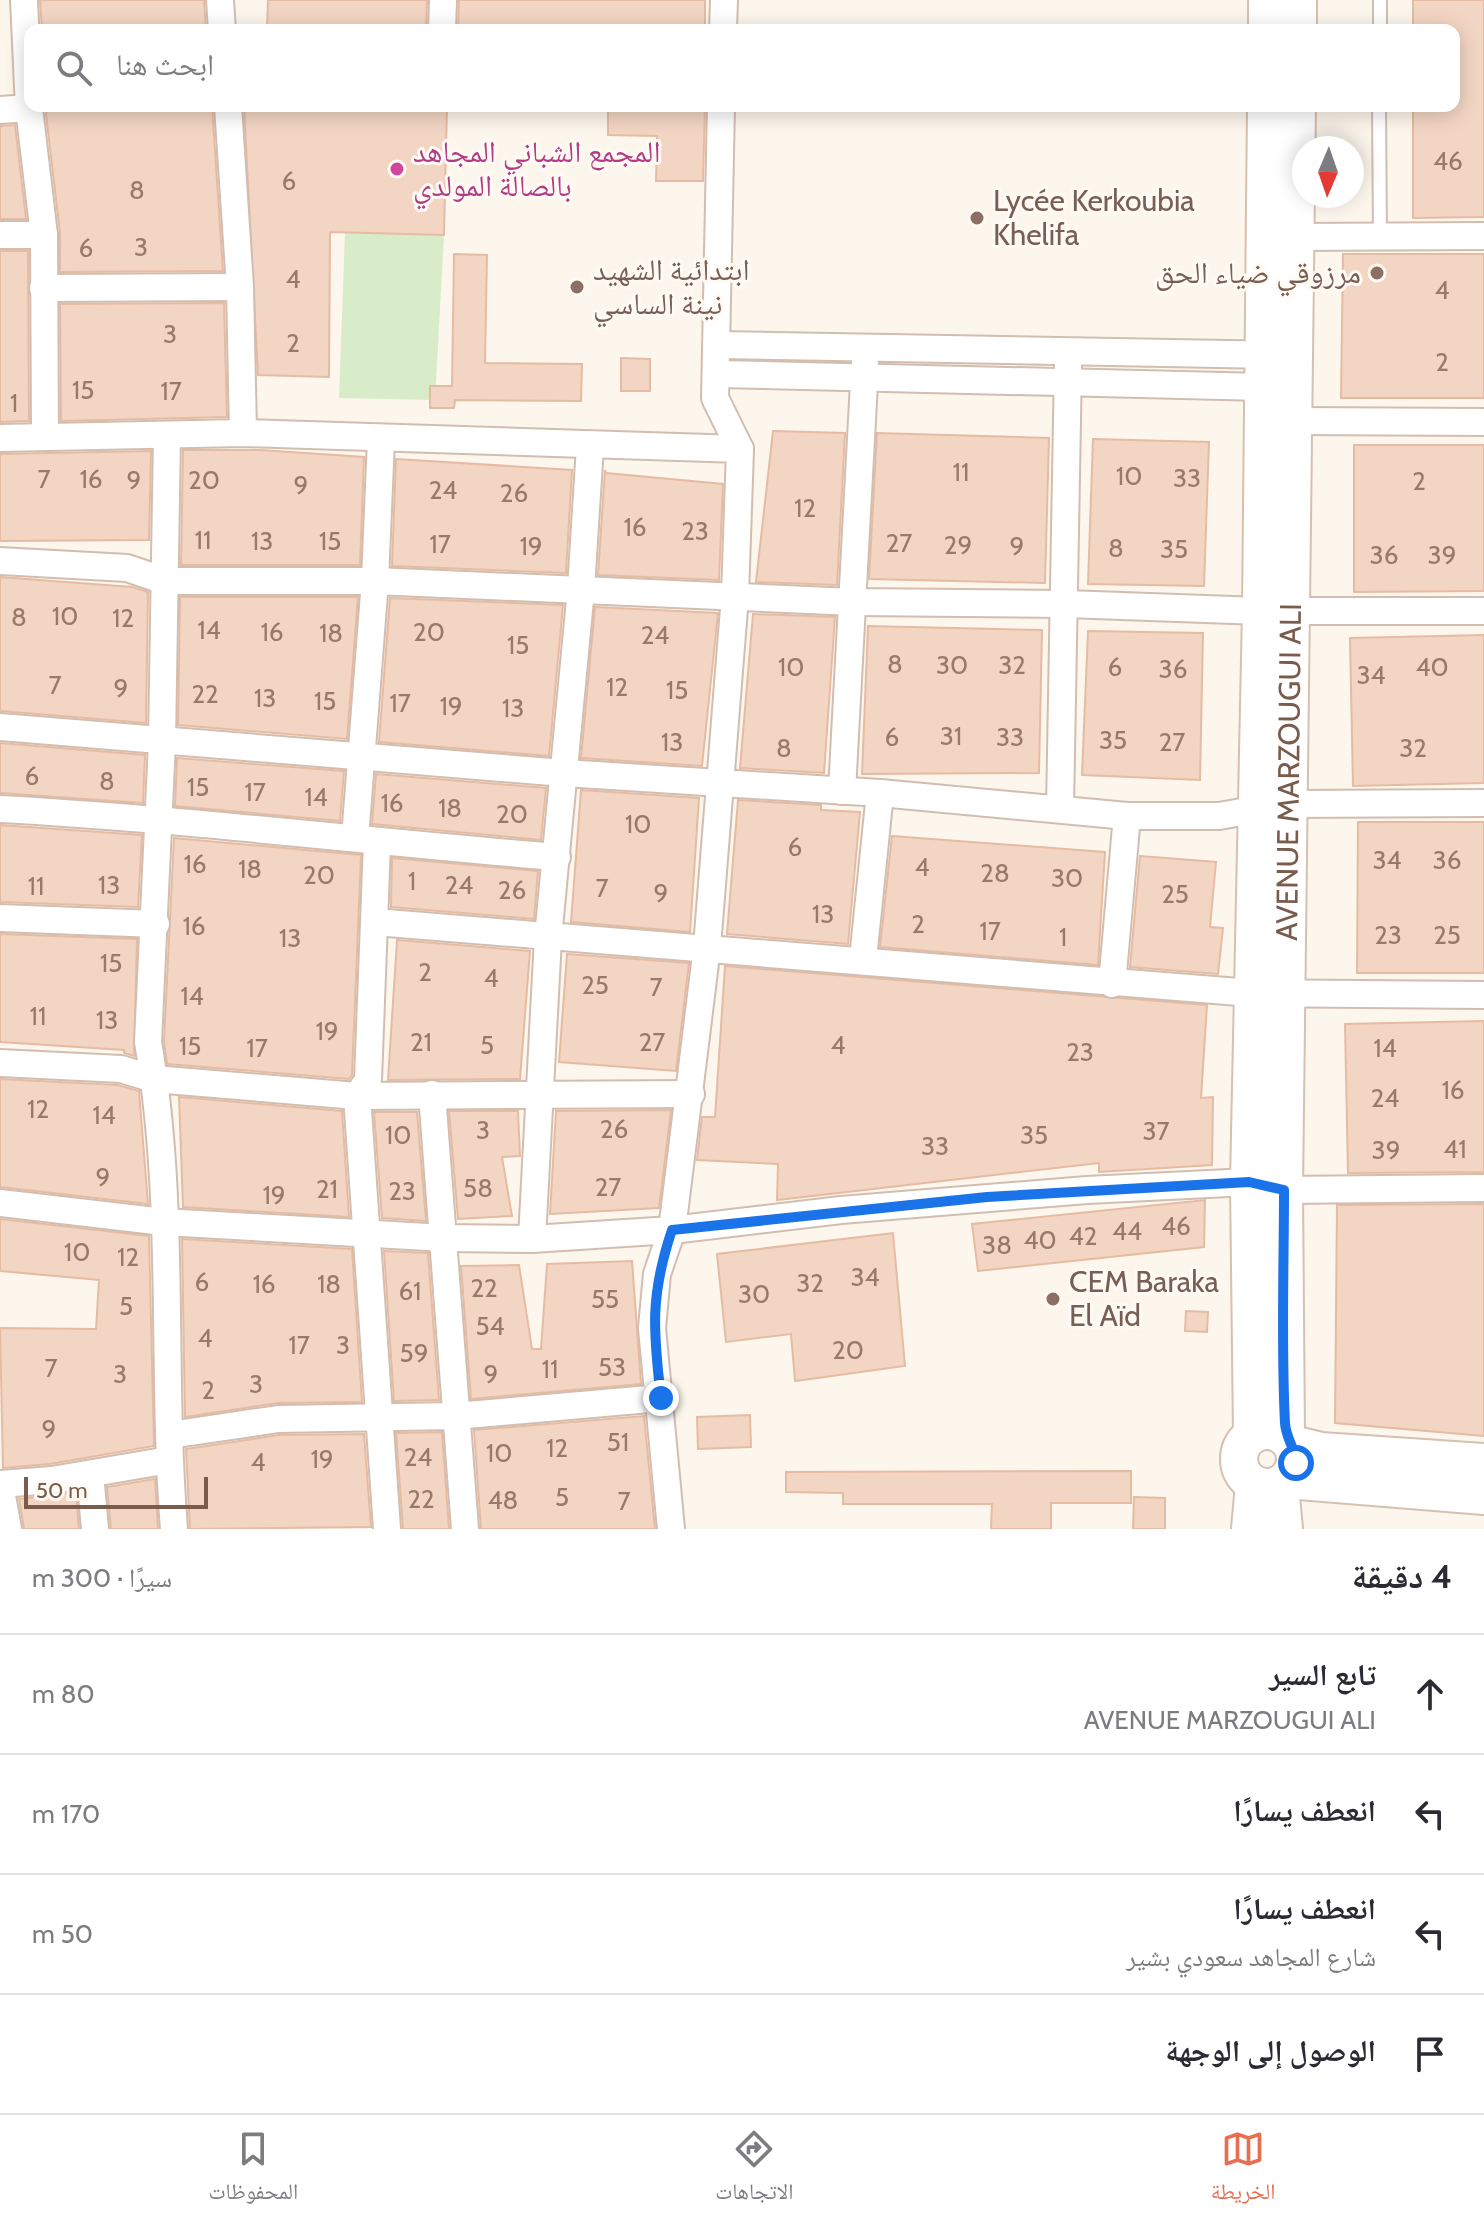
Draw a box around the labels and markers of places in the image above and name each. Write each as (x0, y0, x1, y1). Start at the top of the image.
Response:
place label: المجمع الشباني المجاهد بالصالة المولدي (413, 133, 661, 210)
marker: المجمع الشباني المجاهد بالصالة المولدي (388, 160, 406, 178)
place label: Lycée Kerkoubia Khelifa (993, 182, 1195, 253)
marker: Lycée Kerkoubia Khelifa (968, 209, 986, 227)
place label: ابتدائية الشهيد نينة الساسي (593, 251, 750, 328)
place label: مرزوقي ضياء الحق (1155, 254, 1361, 297)
marker: مرزوقي ضياء الحق (1368, 264, 1386, 282)
marker: ابتدائية الشهيد نينة الساسي (568, 278, 586, 296)
place label: CEM Baraka El Aïd (1069, 1263, 1219, 1334)
marker: CEM Baraka El Aïd (1044, 1290, 1062, 1308)

